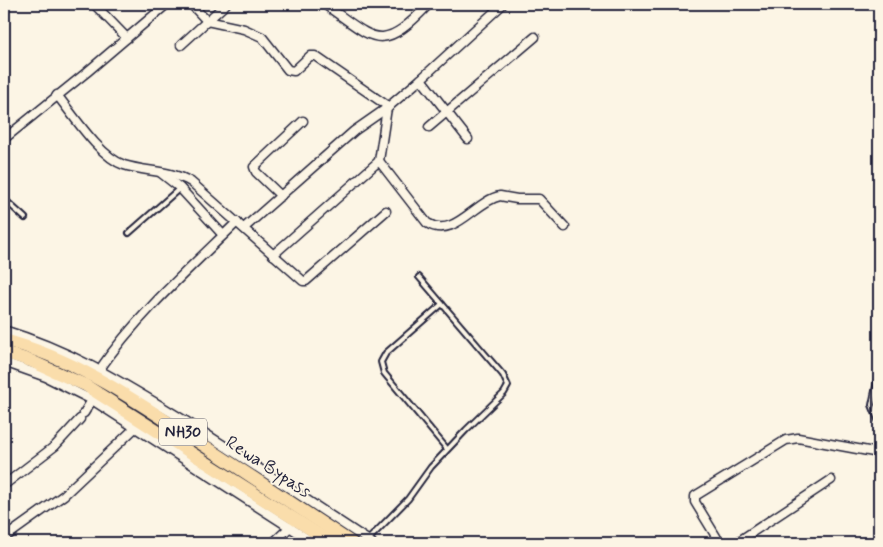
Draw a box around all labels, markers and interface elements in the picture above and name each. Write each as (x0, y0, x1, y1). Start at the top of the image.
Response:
road number: NH30 (159, 418, 207, 446)
street label: Rewa Bypass (221, 430, 315, 504)

